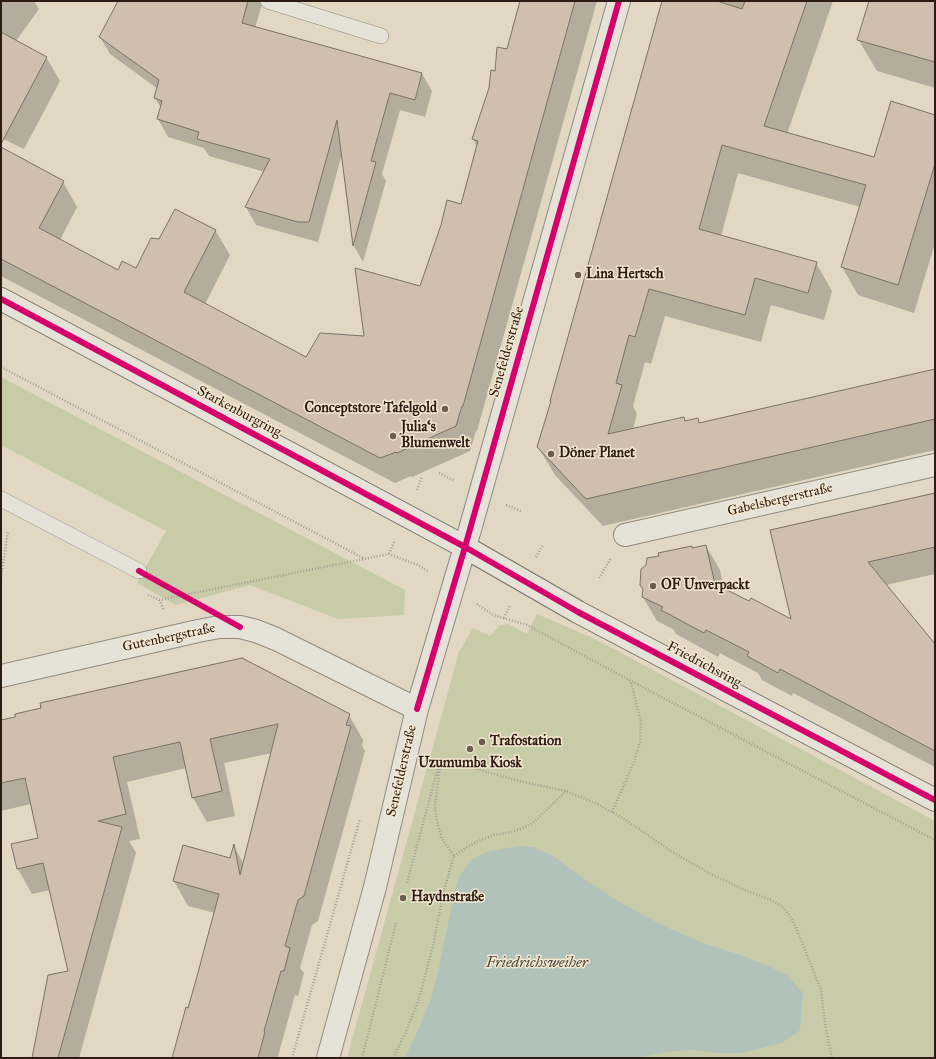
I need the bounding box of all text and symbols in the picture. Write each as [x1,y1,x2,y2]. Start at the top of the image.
place label: Lina Hertsch [586,267,663,283]
marker: Lina Hertsch [573,270,583,280]
street label: Senefelderstraße [486,305,528,399]
street label: Starkenburgring [194,383,284,441]
place label: Conceptstore Tafelgold [305,401,437,417]
marker: Conceptstore Tafelgold [440,404,450,414]
place label: Julia‘s Blumenwelt [401,420,470,452]
marker: Julia‘s Blumenwelt [388,431,398,441]
place label: Döner Planet [559,446,635,462]
marker: Döner Planet [546,449,556,459]
street label: Gabelsbergerstraße [726,480,834,520]
place label: OF Unverpackt [661,578,750,594]
marker: OF Unverpackt [648,581,658,591]
street label: Gutenbergstraße [121,620,217,656]
street label: Friedrichsring [664,638,744,692]
street label: Senefelderstraße [383,723,421,819]
place label: Trafostation [490,734,562,750]
marker: Trafostation [477,737,487,747]
marker: Uzumumba Kiosk [465,744,475,754]
place label: Uzumumba Kiosk [418,756,522,772]
place label: Haydnstraße [411,890,484,906]
marker: Haydnstraße [398,893,408,903]
water label: Friedrichsweiher [486,954,588,972]

